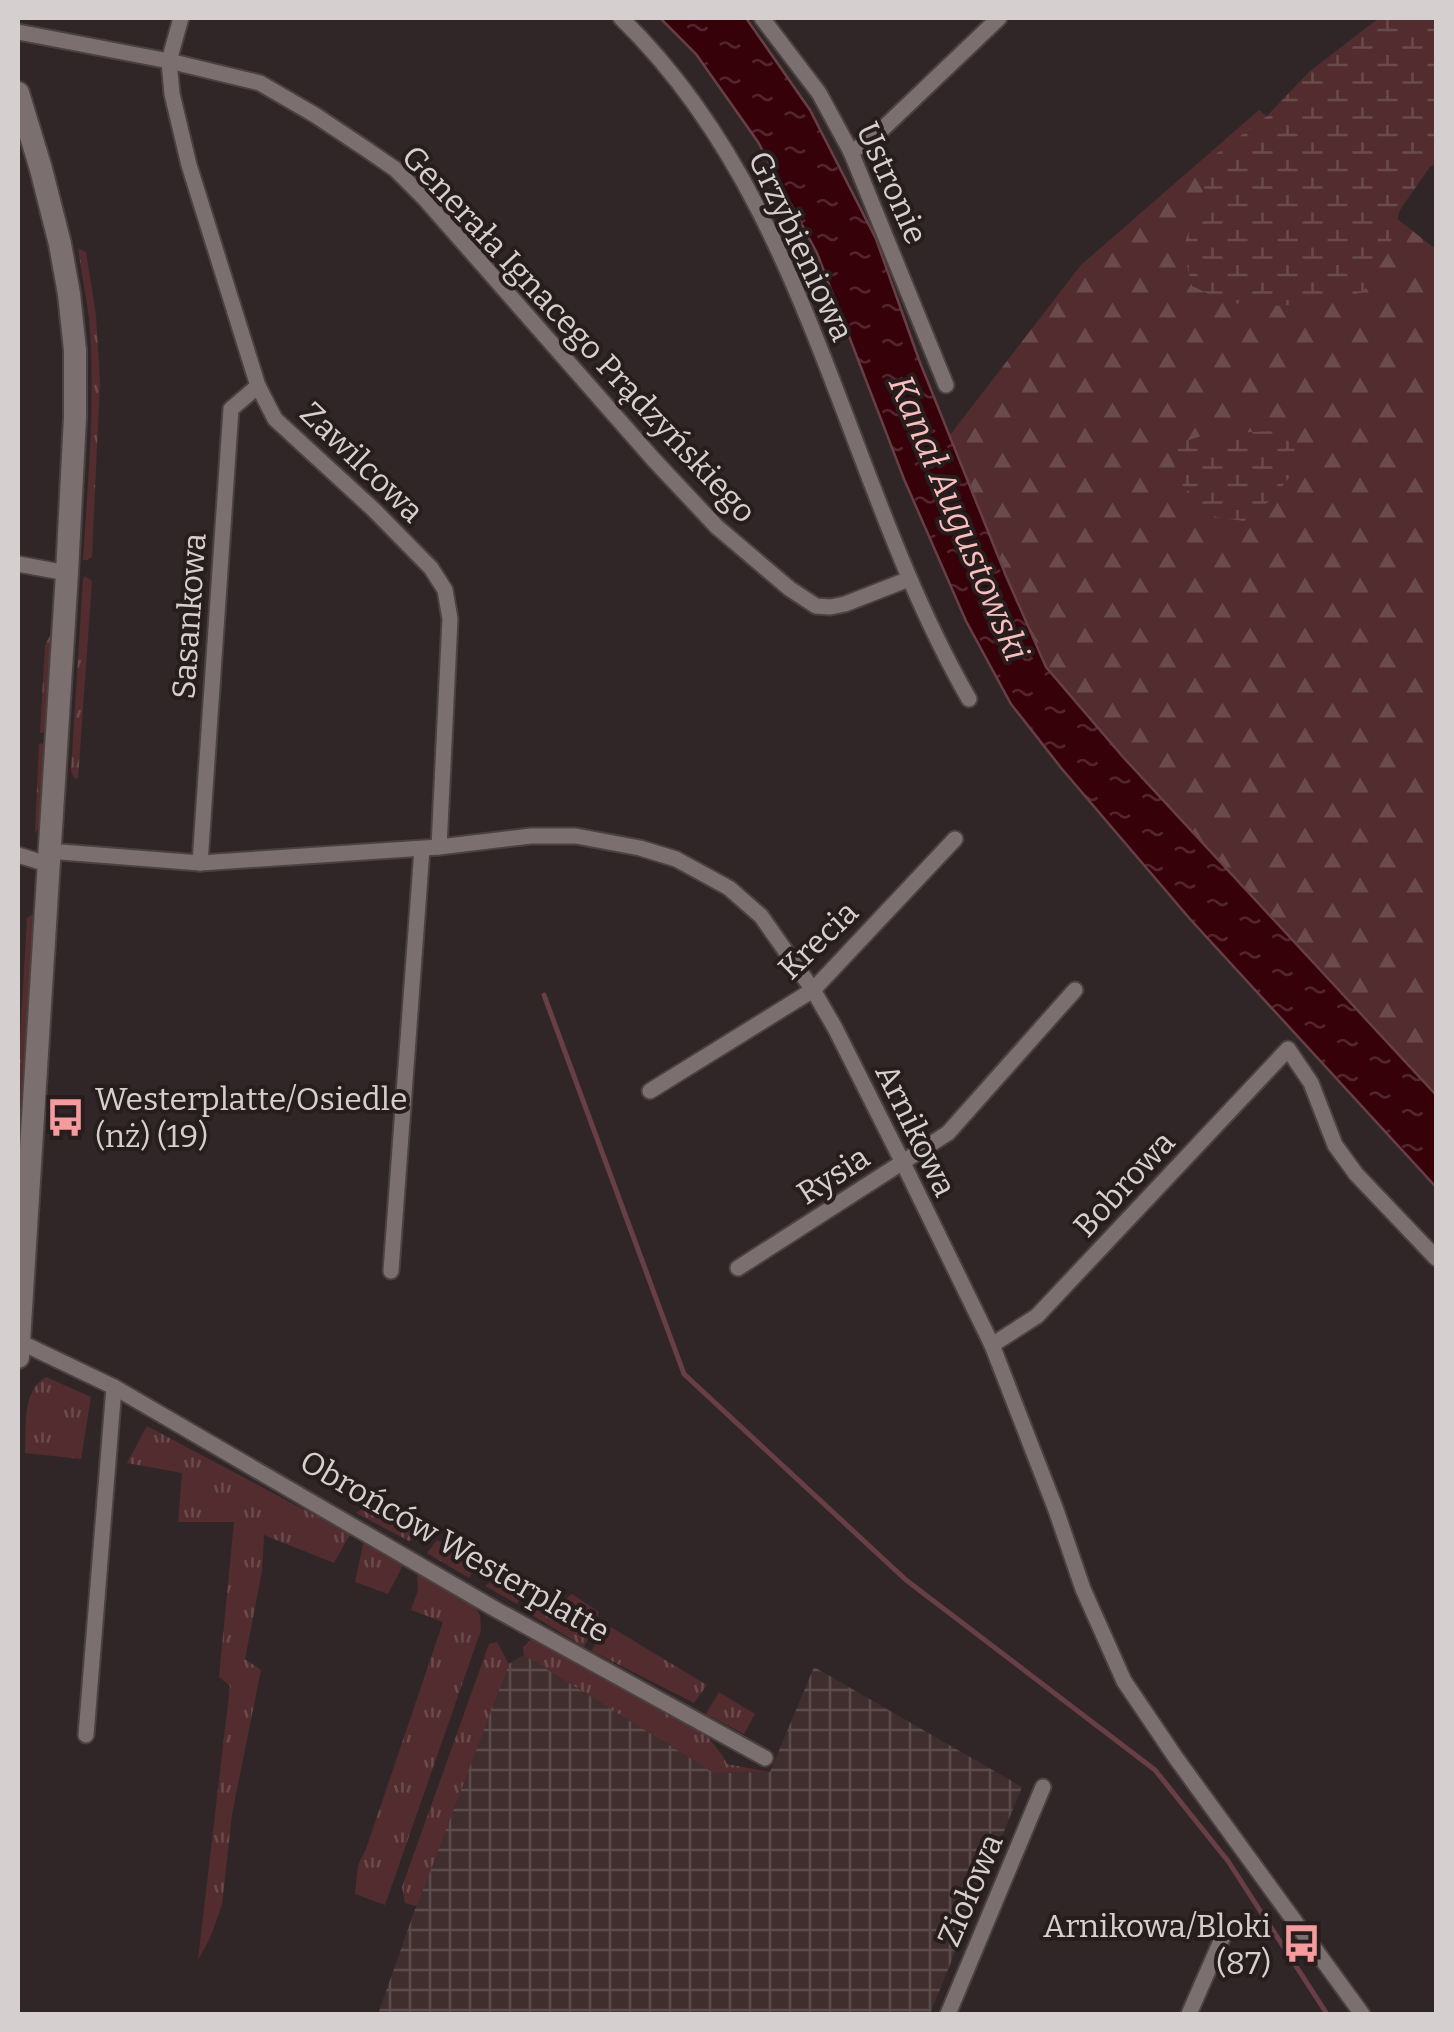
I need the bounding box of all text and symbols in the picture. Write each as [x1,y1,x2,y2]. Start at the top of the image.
street label: Ustronie [848,116,936,250]
street label: Generała Ignacego Prądzyńskiego [394,138,764,530]
street label: Grzybieniowa [740,145,862,347]
water label: Kanał Augustowski [880,369,1038,667]
street label: Zawilcowa [292,394,432,530]
street label: Sasankowa [164,532,214,700]
street label: Krecia [770,893,866,987]
street label: Arnikowa [868,1057,964,1203]
place label: Westerplatte/Osiedle (nż) (19) [95,1080,407,1155]
bus stop icon: Westerplatte/Osiedle (nż) (19) [44,1096,86,1138]
street label: Bobrowa [1065,1123,1183,1245]
street label: Rysia [790,1138,876,1212]
street label: Obrońców Westerplatte [293,1442,617,1650]
street label: Ziołowa [929,1828,1011,1952]
place label: Arnikowa/Bloki (87) [1043,1907,1271,1982]
bus stop icon: Arnikowa/Bloki (87) [1280,1923,1322,1965]

